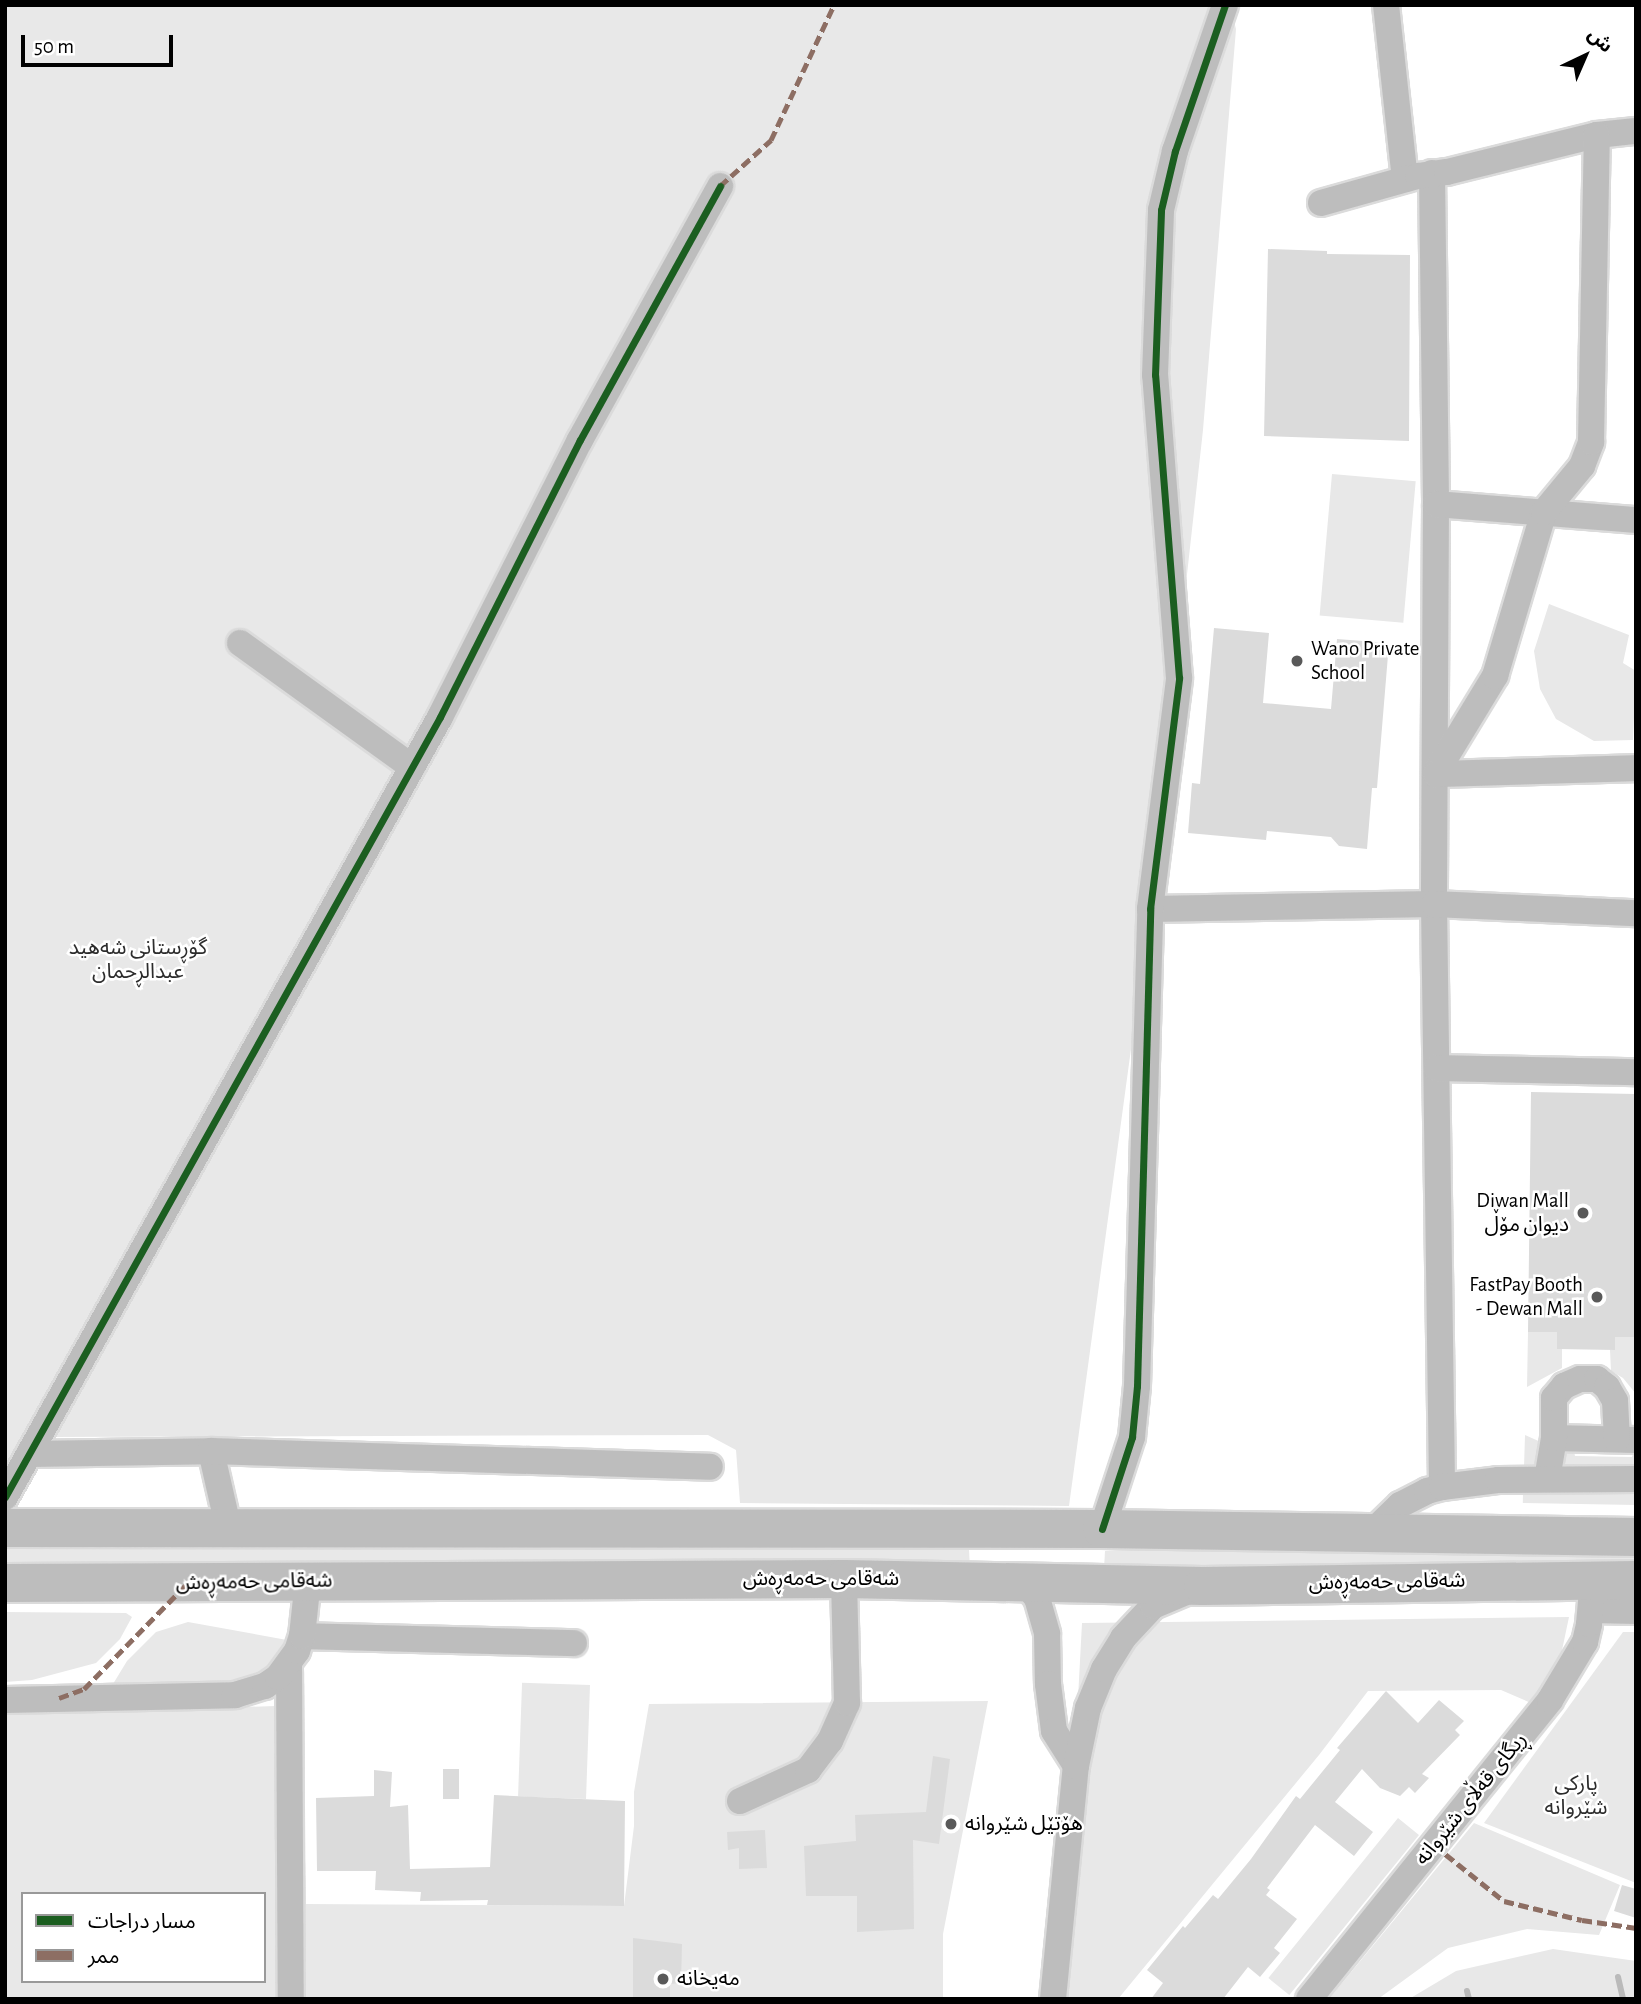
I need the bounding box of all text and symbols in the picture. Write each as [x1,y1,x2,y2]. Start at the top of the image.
scale bar [24,21,177,65]
north arrow [1550,21,1620,91]
text: ش [1584,25,1616,56]
text: 50 m [34,36,74,57]
place label: Wano Private School [1311,636,1420,686]
marker: Wano Private School [1289,653,1305,669]
park label: گۆڕستانی شەهید عبدالڕحمان [69,935,207,985]
place label: Diwan Mall دیوان مۆڵ [1476,1188,1569,1238]
marker: Diwan Mall دیوان مۆڵ [1575,1205,1591,1221]
place label: FastPay Booth - Dewan Mall [1469,1272,1583,1322]
marker: FastPay Booth - Dewan Mall [1589,1289,1605,1305]
street label: شەقامی حەمەڕەش [743,1566,899,1592]
street label: شەقامی حەمەڕەش [175,1568,333,1596]
street label: شەقامی حەمەڕەش [1308,1568,1466,1596]
street label: ڕیگای قەڵای شێروانە [1410,1727,1532,1871]
park label: پارکی شێروانە [1545,1771,1607,1821]
place label: هۆتێل شێروانە [965,1811,1083,1837]
marker: هۆتێل شێروانە [943,1816,959,1832]
legend [21,1892,266,1983]
text: مسار دراجات [88,1911,196,1932]
text: ممر [88,1946,119,1967]
place label: مەیخانە [677,1966,740,1992]
marker: مەیخانە [655,1971,671,1987]

